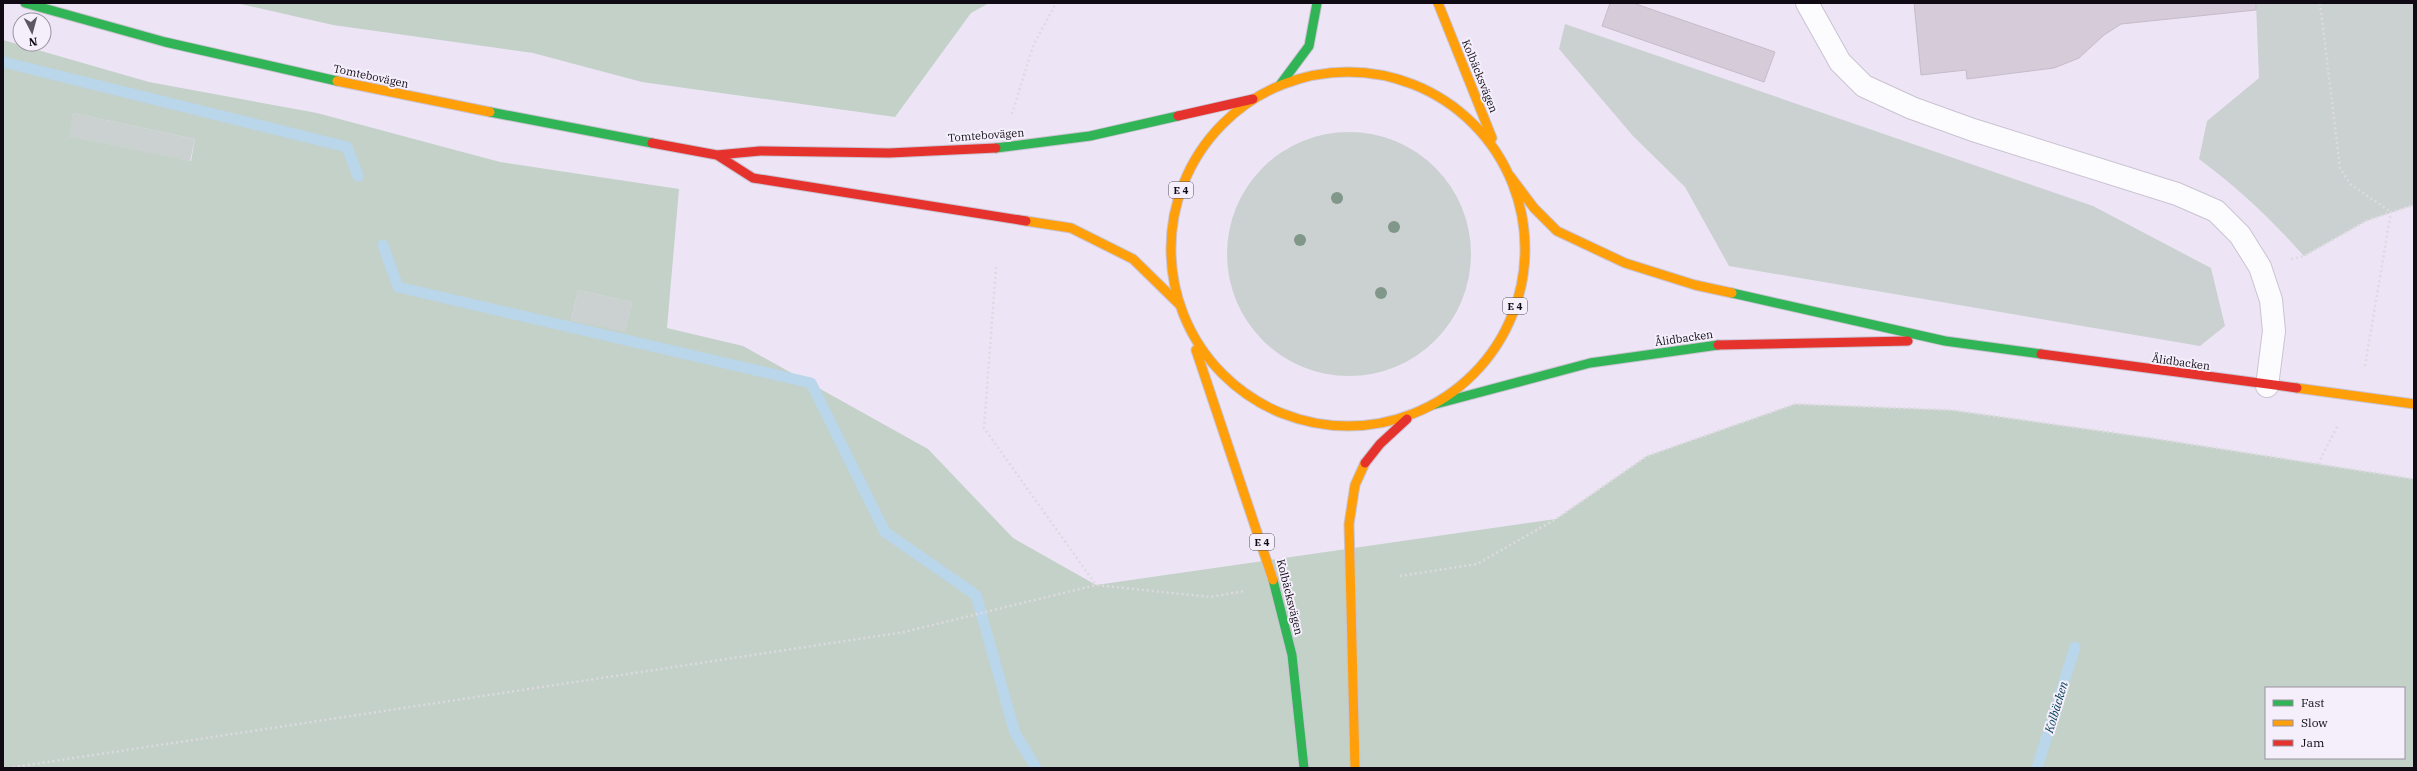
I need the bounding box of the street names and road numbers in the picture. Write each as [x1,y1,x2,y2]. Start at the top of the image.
street label: Kolbäcksvägen [1459,37,1501,115]
street label: Tomtebovägen [332,61,410,91]
street label: Tomtebovägen [947,125,1025,145]
road number: E 4 [1169,182,1193,198]
road number: E 4 [1503,298,1527,314]
street label: Ålidbacken [1654,327,1714,349]
street label: Ålidbacken [2151,351,2211,373]
road number: E 4 [1250,534,1274,550]
street label: Kolbäcksvägen [1274,558,1306,636]

